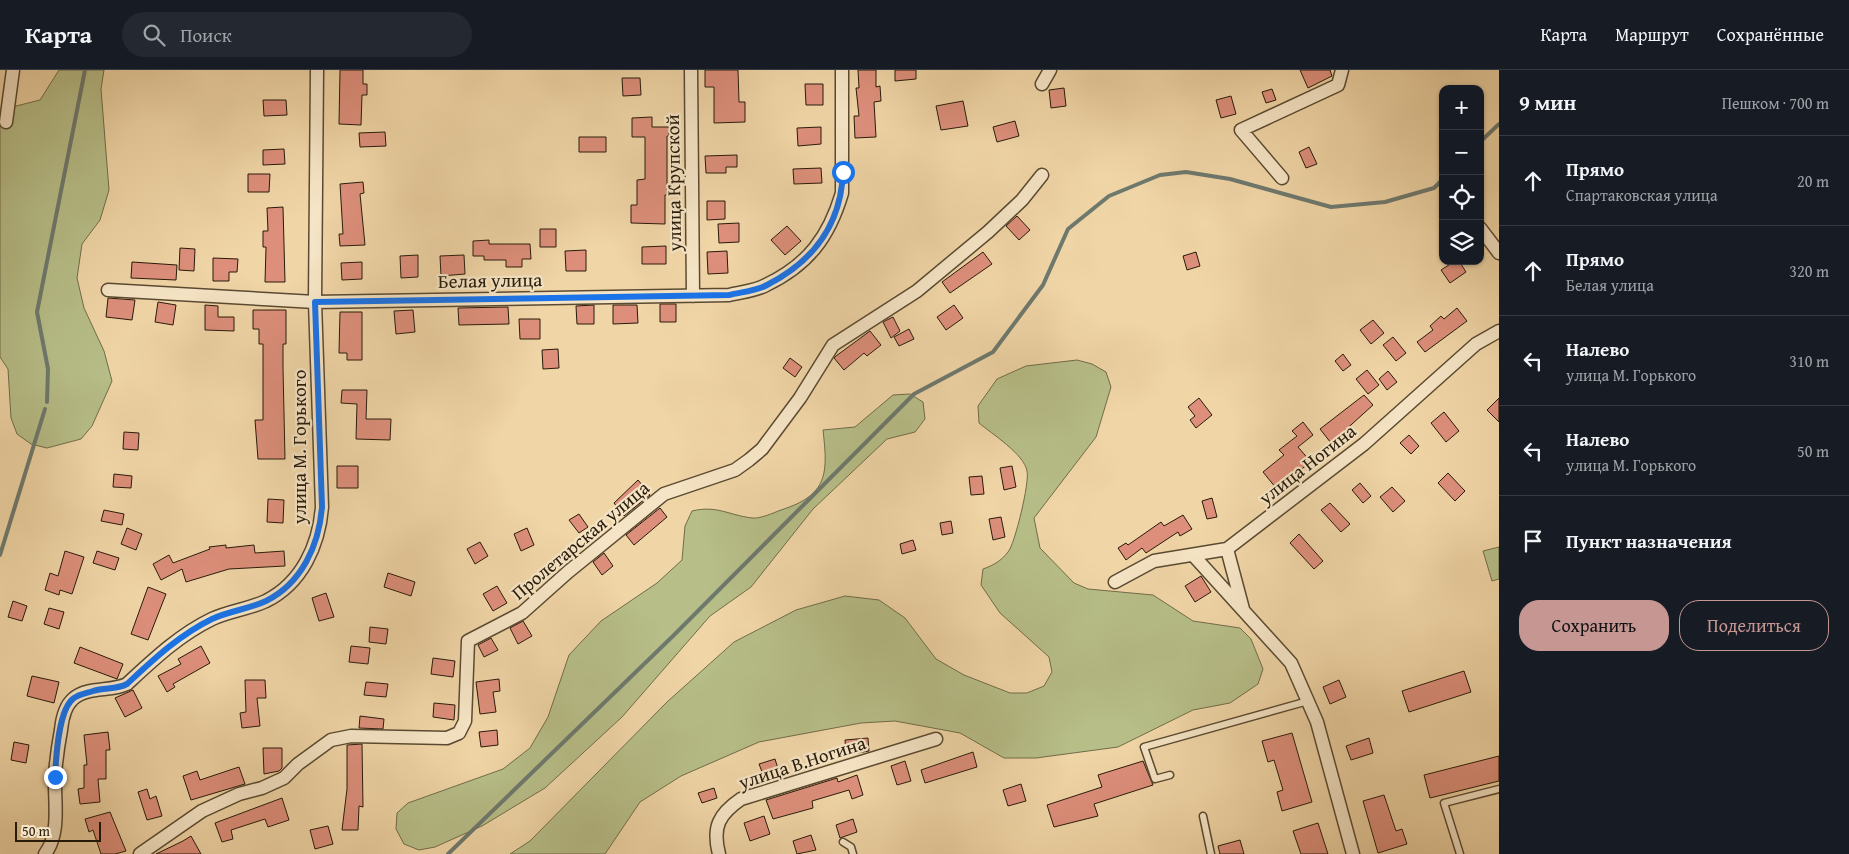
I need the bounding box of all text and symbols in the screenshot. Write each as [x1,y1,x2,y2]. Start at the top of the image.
search box [122,12,472,57]
text: Карта [25,17,92,52]
icon: search [140,21,168,49]
text: Поиск [180,21,232,49]
text: Карта [1541,21,1587,48]
text: Маршрут [1615,21,1689,48]
text: Сохранённые [1717,21,1824,48]
map controls [1439,85,1484,265]
button: + [1439,85,1484,130]
text: 9 мин [1519,87,1576,118]
text: Пешком · 700 m [1722,91,1829,115]
street label: улица Крупской [658,114,688,253]
button: − [1439,130,1484,175]
text: Прямо [1566,155,1624,183]
route start [832,161,855,184]
icon: ahead [1519,167,1547,195]
text: 20 m [1797,169,1829,193]
button: locate [1439,175,1484,220]
text: Спартаковская улица [1566,183,1718,207]
button: layers [1439,220,1484,265]
text: Прямо [1566,245,1624,273]
icon: ahead [1519,257,1547,285]
text: 320 m [1789,259,1829,283]
street label: Белая улица [438,265,542,295]
text: Белая улица [1566,273,1654,297]
text: Налево [1566,335,1629,363]
icon: left [1519,347,1547,375]
text: 310 m [1789,349,1829,373]
text: улица М. Горького [1566,363,1696,387]
street label: улица М. Горького [285,370,313,525]
street label: улица Ногина [1251,417,1362,512]
text: Налево [1566,425,1629,453]
icon: left [1519,437,1547,465]
text: 50 m [1797,439,1829,463]
text: улица М. Горького [1566,453,1696,477]
street label: Пролетарская улица [505,474,655,606]
icon: arrive [1519,527,1547,555]
text: Пункт назначения [1566,527,1732,555]
button: Сохранить [1519,600,1669,651]
button: Поделиться [1679,600,1829,651]
street label: улица В.Ногина [734,728,869,796]
route end [44,766,67,789]
scale bar [15,819,101,842]
text: 50 m [22,821,50,841]

